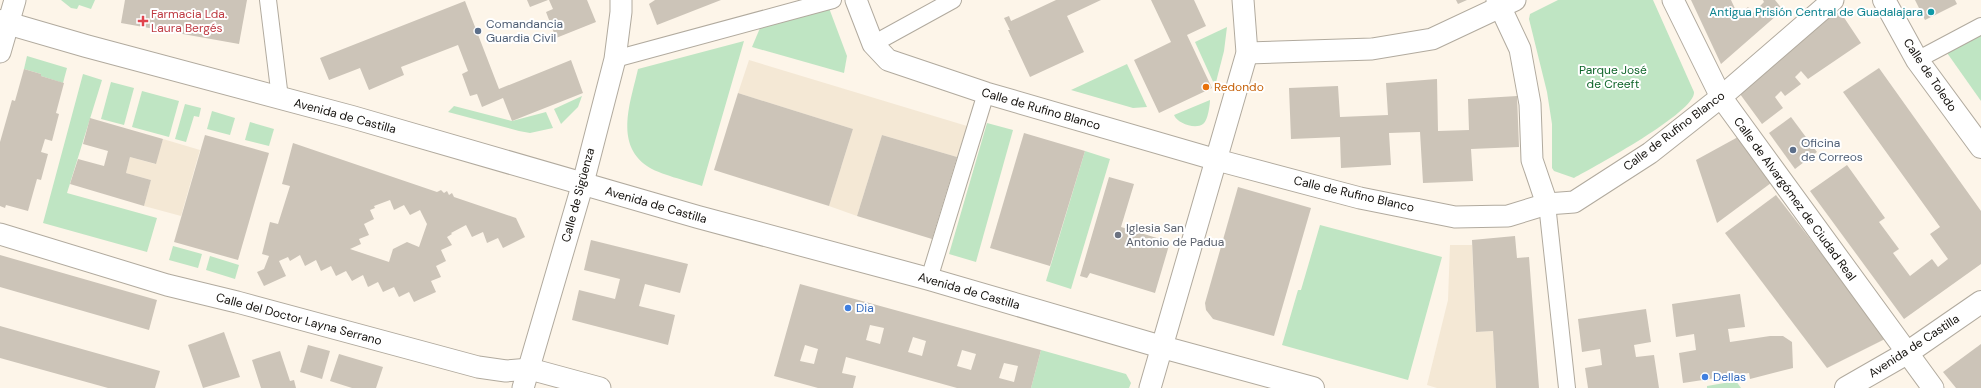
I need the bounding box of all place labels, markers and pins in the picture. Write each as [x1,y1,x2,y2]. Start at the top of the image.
place label: Antigua Prisión Central de Guadalajara [1709,4,1923,20]
place label: Farmacia Lda. Laura Bergés [151,6,227,36]
marker: Antigua Prisión Central de Guadalajara [1926,7,1936,17]
marker: Farmacia Lda. Laura Bergés [138,16,148,26]
place label: Comandancia Guardia Civil [486,16,563,46]
marker: Comandancia Guardia Civil [473,26,483,36]
place label: Redondo [1214,79,1264,95]
marker: Redondo [1201,82,1211,92]
place label: Oficina de Correos [1801,135,1863,165]
marker: Oficina de Correos [1788,145,1798,155]
place label: Iglesia San Antonio de Padua [1126,220,1224,250]
marker: Iglesia San Antonio de Padua [1113,230,1123,240]
place label: Dia [856,300,874,316]
marker: Dia [843,303,853,313]
place label: Dellas [1713,369,1746,385]
marker: Dellas [1700,372,1710,382]

